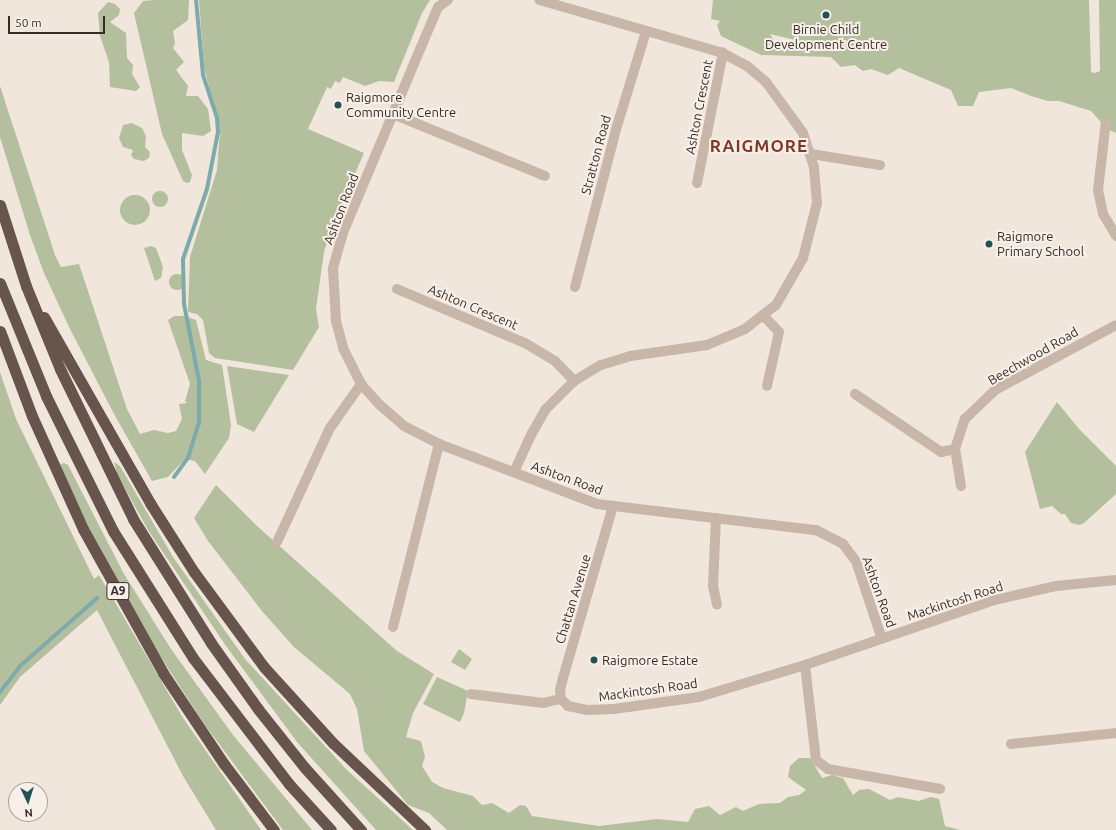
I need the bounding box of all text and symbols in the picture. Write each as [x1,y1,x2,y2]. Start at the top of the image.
scale bar [10,8,107,34]
marker: Birnie Child Development Centre [820,9,832,21]
text: 50 m [15,16,42,29]
place label: Birnie Child Development Centre [765,22,887,53]
street label: Ashton Crescent [682,58,716,156]
place label: Raigmore Community Centre [346,90,456,121]
marker: Raigmore Community Centre [333,100,343,110]
street label: Stratton Road [578,114,614,196]
district label: RAIGMORE [710,136,808,156]
street label: Ashton Road [320,171,362,247]
place label: Raigmore Primary School [997,229,1084,260]
marker: Raigmore Primary School [984,239,994,249]
street label: Ashton Crescent [426,281,520,333]
street label: Beechwood Road [985,324,1081,388]
street label: Ashton Road [529,458,605,498]
street label: Chattan Avenue [552,552,594,646]
street label: Ashton Road [859,554,899,630]
street label: Mackintosh Road [905,578,1005,624]
road number: A9 [106,581,130,601]
place label: Raigmore Estate [602,652,698,668]
marker: Raigmore Estate [589,655,599,665]
street label: Mackintosh Road [597,675,699,705]
north arrow [8,782,48,822]
text: N [24,807,33,819]

